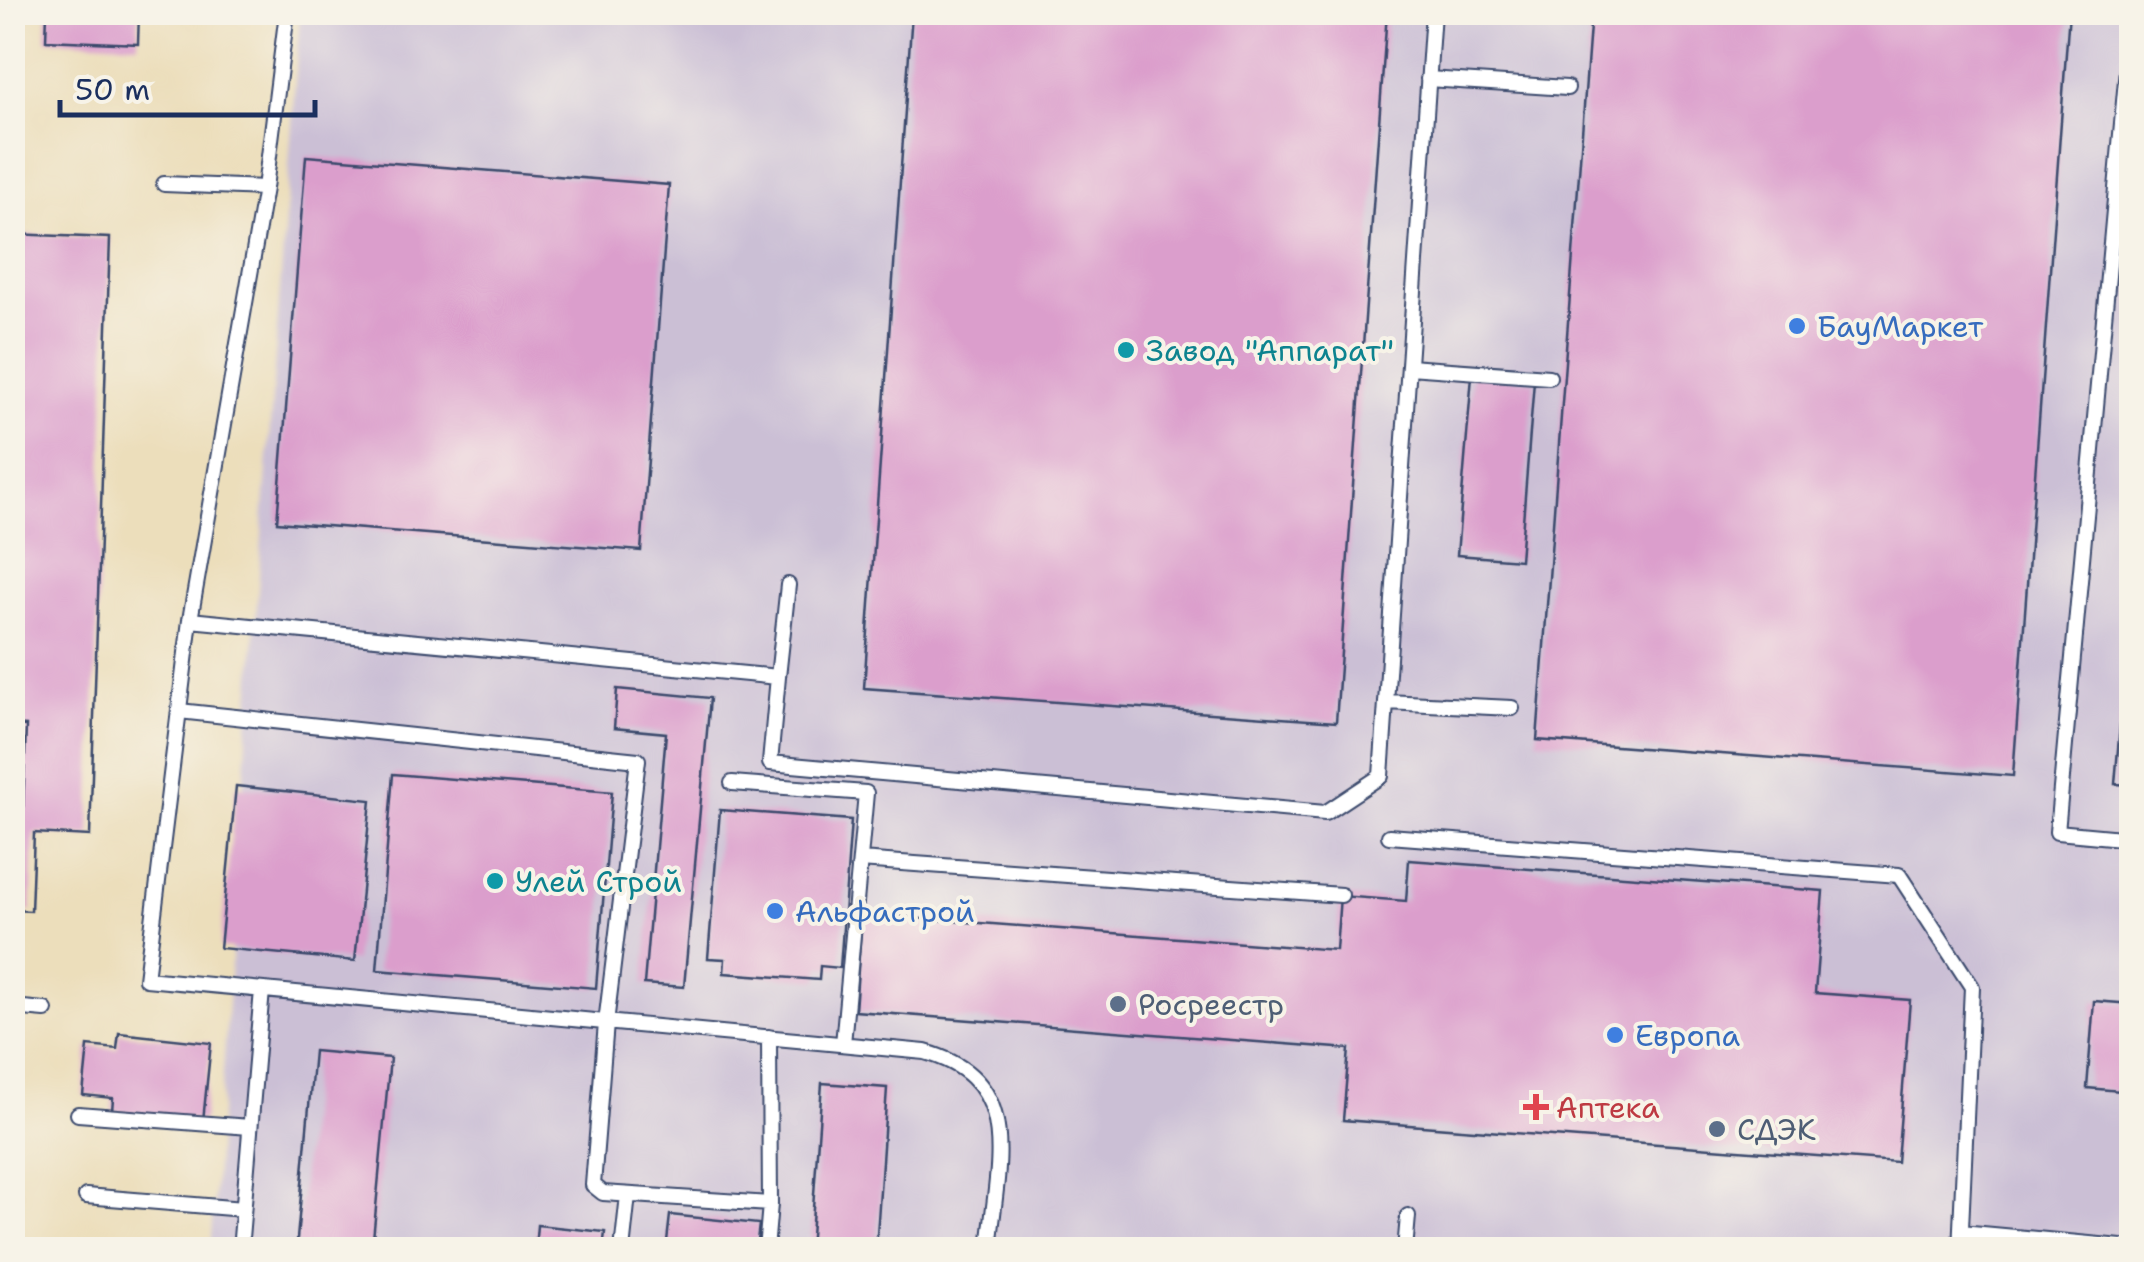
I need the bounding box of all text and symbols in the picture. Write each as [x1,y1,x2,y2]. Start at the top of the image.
scale bar [60,55,315,117]
text: 50 m [75,69,150,110]
place label: БауМаркет [1817,306,1984,347]
marker: БауМаркет [1786,315,1808,337]
place label: Завод "Аппарат" [1146,330,1394,371]
marker: Завод "Аппарат" [1115,339,1137,361]
place label: Улей Строй [515,861,682,902]
marker: Улей Строй [484,870,506,892]
place label: Альфастрой [795,891,975,932]
marker: Альфастрой [764,900,786,922]
place label: Росреестр [1138,984,1284,1025]
marker: Росреестр [1107,993,1129,1015]
place label: Европа [1635,1015,1741,1056]
marker: Европа [1604,1024,1626,1046]
place label: Аптека [1556,1087,1660,1128]
marker: Аптека [1525,1096,1547,1118]
place label: СДЭК [1737,1109,1816,1150]
marker: СДЭК [1706,1118,1728,1140]

